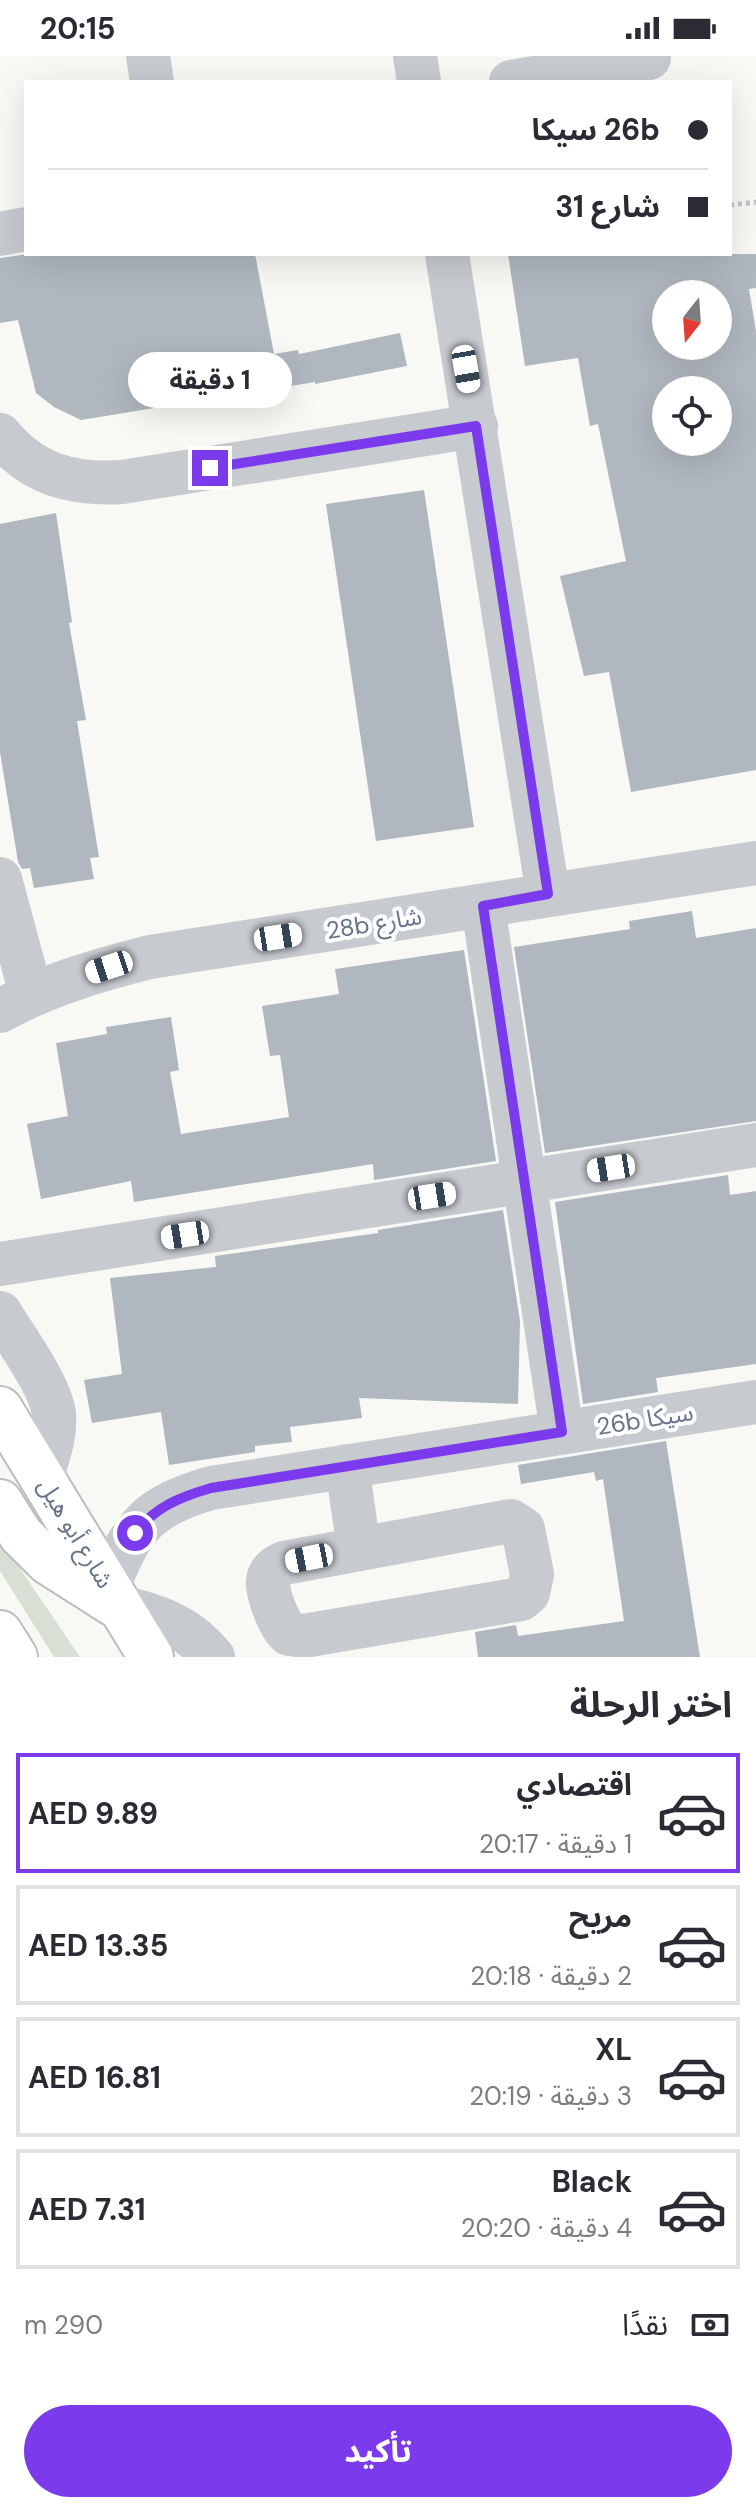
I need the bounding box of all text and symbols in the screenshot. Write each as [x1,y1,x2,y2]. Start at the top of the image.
text: 20:15 [40,9,116,48]
text: 26b سيكا [531,110,660,149]
text: شارع 31 [555,187,660,226]
north arrow [652,280,732,360]
map controls [652,280,732,456]
car [450,343,482,395]
callout: 1 دقيقة [128,352,292,408]
text: 1 دقيقة [170,363,251,397]
button: locate [652,376,732,456]
route end [192,450,228,486]
street label: 28b شارع [324,900,424,948]
car [252,921,304,953]
car [82,948,136,986]
car [585,1152,637,1184]
car [406,1180,458,1212]
car [159,1219,211,1251]
street label: 26b سيكا [595,1396,695,1442]
street label: شارع أبو هيل [29,1472,121,1595]
route start [117,1515,153,1551]
car [283,1542,335,1574]
text: اختر الرحلة [570,1681,732,1728]
text: اقتصادي [517,1765,632,1804]
icon: car [656,1777,728,1849]
text: AED 9.89 [28,1794,158,1833]
text: 1 دقيقة · 20:17 [479,1827,632,1861]
text: مريح [569,1897,632,1936]
icon: car [656,1909,728,1981]
text: AED 13.35 [28,1926,168,1965]
text: 2 دقيقة · 20:18 [470,1959,632,1993]
text: XL [595,2030,632,2069]
icon: car [656,2041,728,2113]
text: AED 16.81 [28,2058,161,2097]
text: 3 دقيقة · 20:19 [469,2079,632,2113]
text: Black [552,2162,632,2201]
icon: car [656,2173,728,2245]
text: AED 7.31 [28,2190,146,2229]
text: 4 دقيقة · 20:20 [461,2211,632,2245]
icon: cash [688,2303,732,2347]
text: نقدًا [622,2305,668,2344]
text: 290 m [24,2308,103,2342]
button: تأكيد [24,2405,732,2497]

